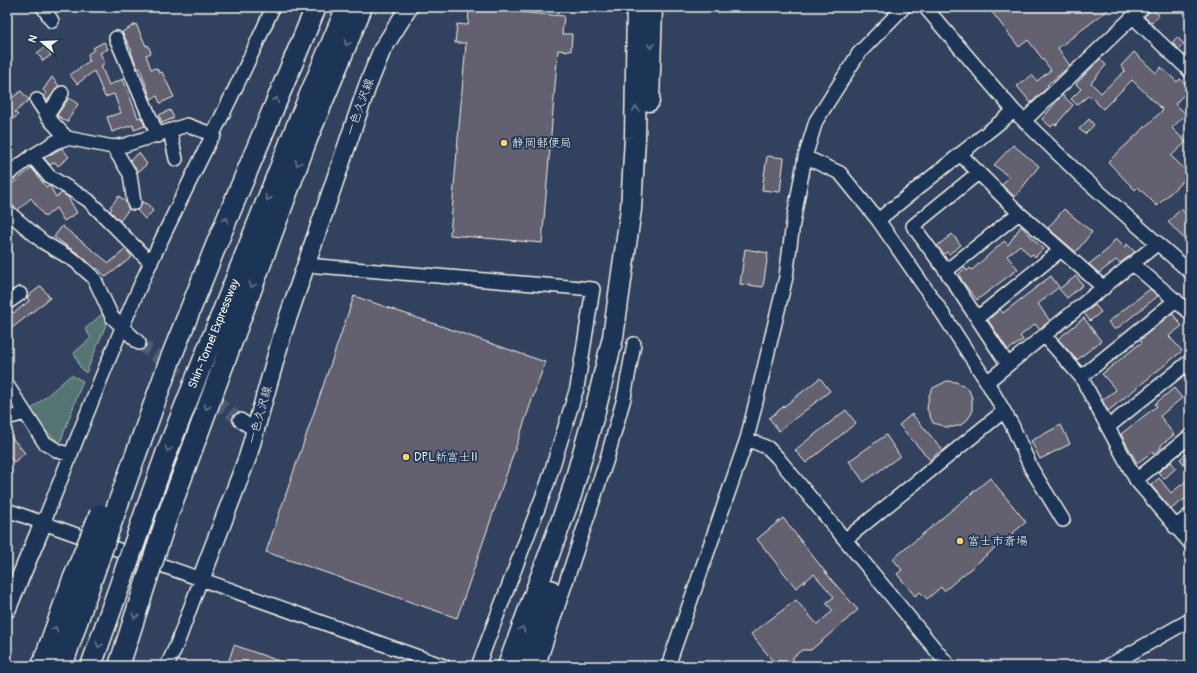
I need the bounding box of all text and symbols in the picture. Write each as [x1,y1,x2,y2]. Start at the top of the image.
north arrow [22,22,62,62]
text: N [26,33,41,45]
one-way arrow [344,38,352,46]
one-way arrow [647,43,655,49]
street label: 一色久沢線 [343,76,377,138]
one-way arrow [271,97,279,105]
one-way arrow [631,106,640,112]
place label: 静岡郵便局 [512,136,572,151]
marker: 静岡郵便局 [499,138,509,148]
one-way arrow [294,159,302,166]
one-way arrow [264,195,272,202]
one-way arrow [222,217,230,224]
street label: Shin-Tomei Expressway [185,277,243,391]
one-way arrow [249,281,257,288]
street label: 一色久沢線 [245,384,275,446]
one-way arrow [204,403,212,410]
one-way arrow [165,445,173,452]
place label: DPL新富士II [414,450,478,465]
marker: DPL新富士II [401,452,411,462]
place label: 富士市斎場 [968,534,1028,549]
marker: 富士市斎場 [955,536,965,546]
one-way arrow [131,612,140,619]
one-way arrow [51,626,59,633]
one-way arrow [517,626,525,633]
one-way arrow [95,641,104,648]

